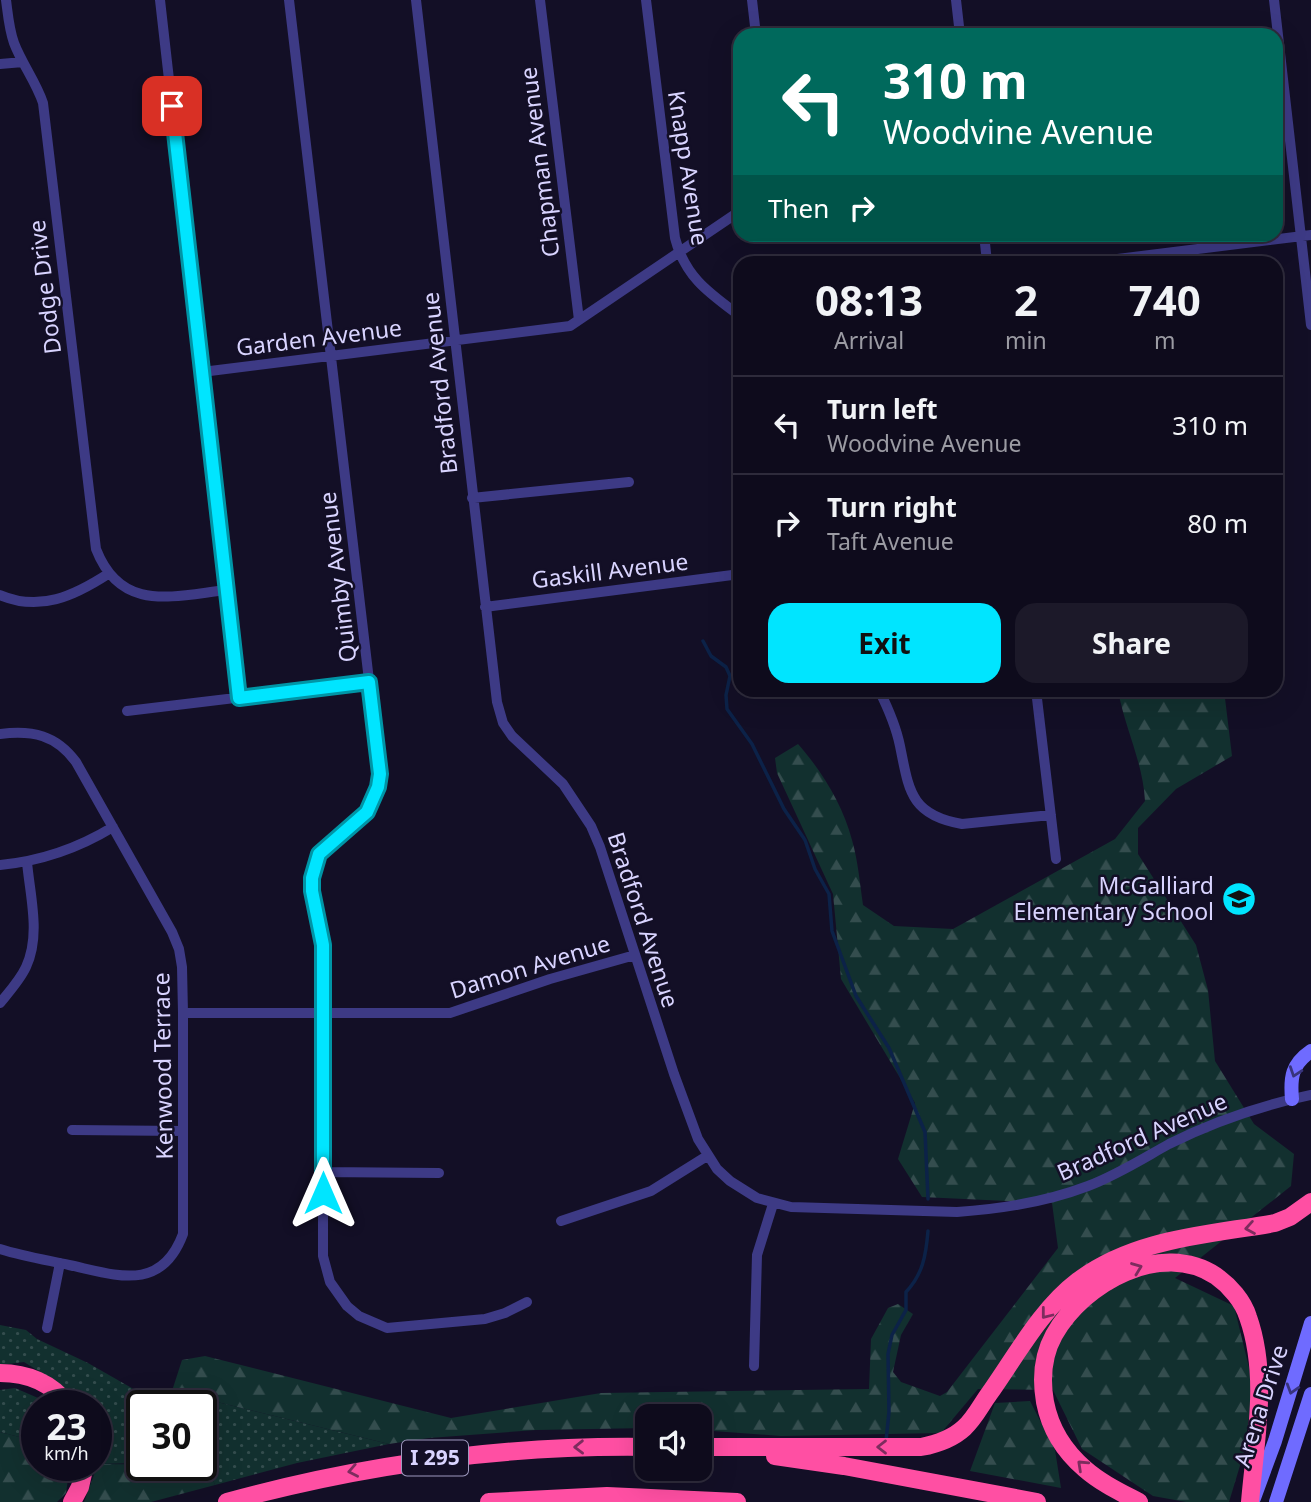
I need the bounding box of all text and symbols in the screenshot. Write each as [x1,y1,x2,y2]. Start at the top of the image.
text: 310 m [883,47,1028,113]
icon: left [768,56,859,147]
street label: Chapman Avenue [511,65,567,259]
pin [142,76,202,136]
icon: arrive [153,87,191,125]
street label: Knapp Avenue [661,88,717,248]
text: Woodvine Avenue [883,110,1154,153]
icon: right [843,189,881,227]
text: Then [768,190,829,226]
street label: Dodge Drive [20,218,68,356]
text: 08:13 [815,271,923,328]
text: 2 [1014,271,1038,328]
text: 740 [1129,271,1201,328]
street label: Bradford Avenue [414,291,464,476]
street label: Garden Avenue [234,311,404,363]
text: Arrival [834,324,904,356]
text: min [1005,324,1047,356]
text: m [1154,324,1176,356]
text: Turn left [827,391,938,427]
icon: left [768,406,806,444]
text: 310 m [1172,407,1248,443]
text: Woodvine Avenue [827,427,1021,459]
text: Turn right [827,489,957,525]
street label: Quimby Avenue [311,490,363,664]
icon: right [768,504,806,542]
text: 80 m [1187,505,1248,541]
text: Taft Avenue [827,525,954,557]
street label: Gaskill Avenue [530,545,690,595]
button: Exit [768,603,1001,683]
button: Share [1015,603,1248,683]
street label: Bradford Avenue [600,828,687,1012]
place label: McGalliard Elementary School [1014,869,1214,927]
school or university icon: McGalliard Elementary School [1220,880,1258,918]
street label: Damon Avenue [446,926,614,1006]
street label: Kenwood Terrace [144,972,180,1160]
one-way arrow [1289,1065,1303,1078]
street label: Bradford Avenue [1052,1084,1232,1188]
position arrow [286,1156,360,1230]
one-way arrow [1244,1220,1255,1235]
one-way arrow [1130,1263,1142,1277]
one-way arrow [1042,1306,1055,1318]
street label: Arena Drive [1225,1341,1295,1471]
one-way arrow [1285,1382,1300,1394]
speed limit sign: 30 [126,1390,217,1481]
text: 23 [46,1403,87,1450]
map controls [635,1404,712,1481]
button: sound [635,1404,712,1481]
one-way arrow [574,1439,584,1455]
one-way arrow [877,1439,887,1455]
road number: I 295 [402,1440,468,1476]
text: km/h [44,1441,89,1465]
one-way arrow [1077,1461,1090,1474]
one-way arrow [347,1463,359,1478]

